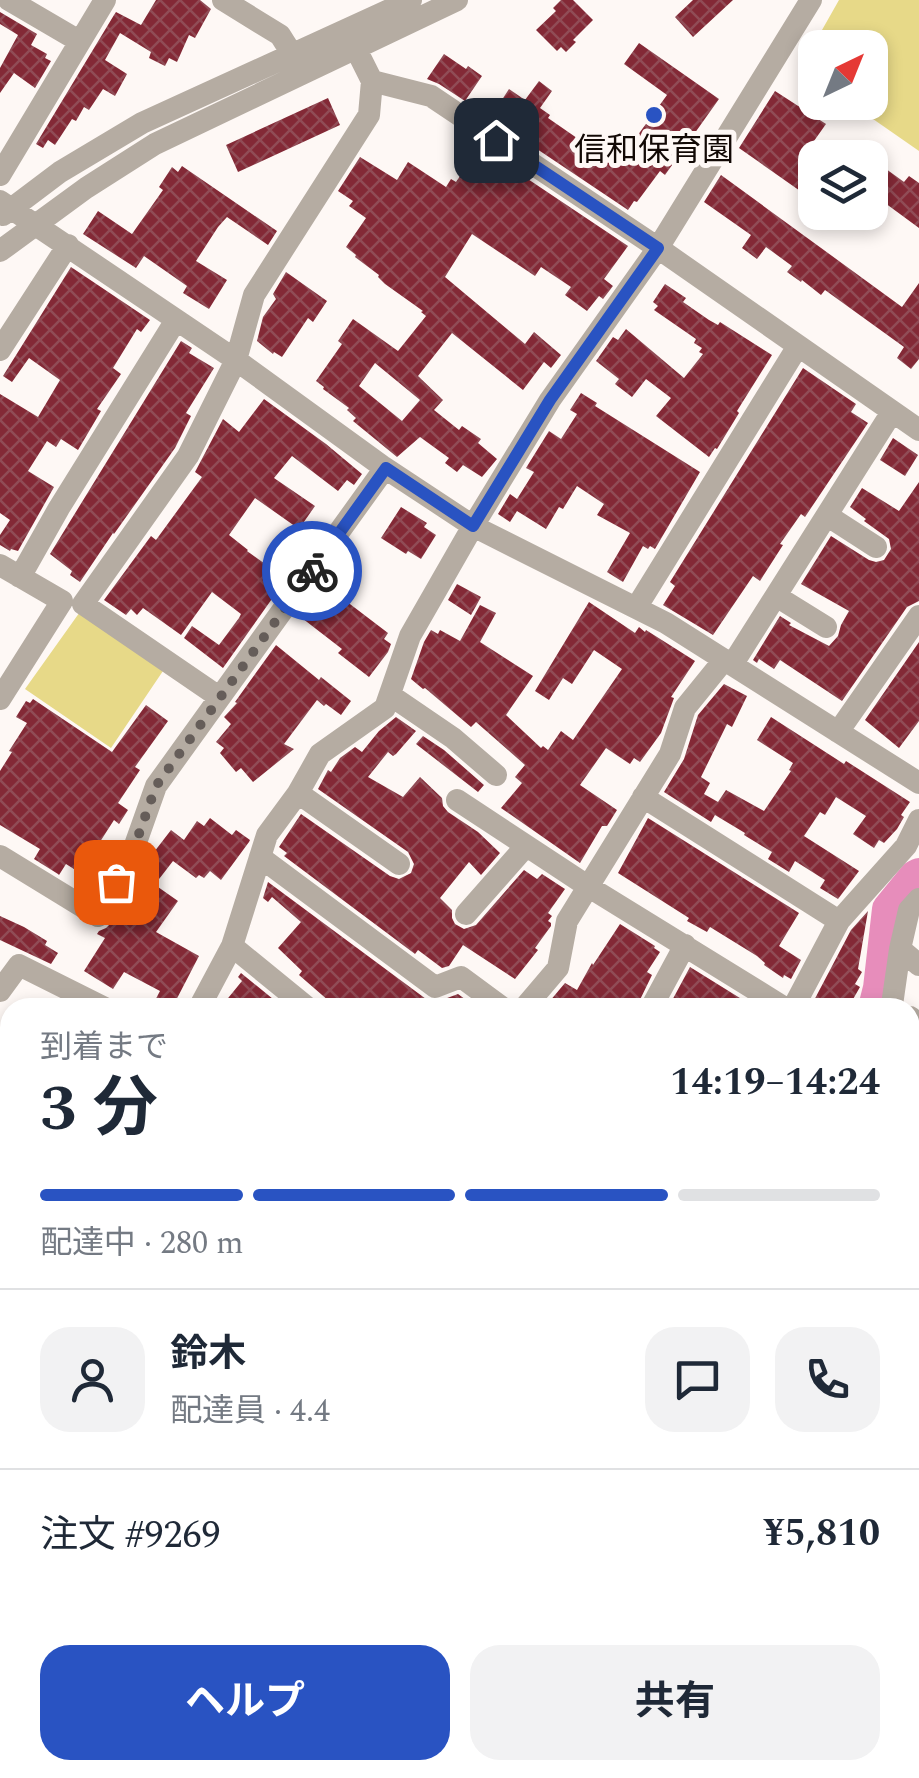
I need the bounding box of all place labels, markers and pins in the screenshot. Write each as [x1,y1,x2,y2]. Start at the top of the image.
pin [454,98,539,183]
marker: 信和保育園 [643,104,665,126]
place label: 信和保育園 [574,126,734,175]
pin [74,840,159,925]

